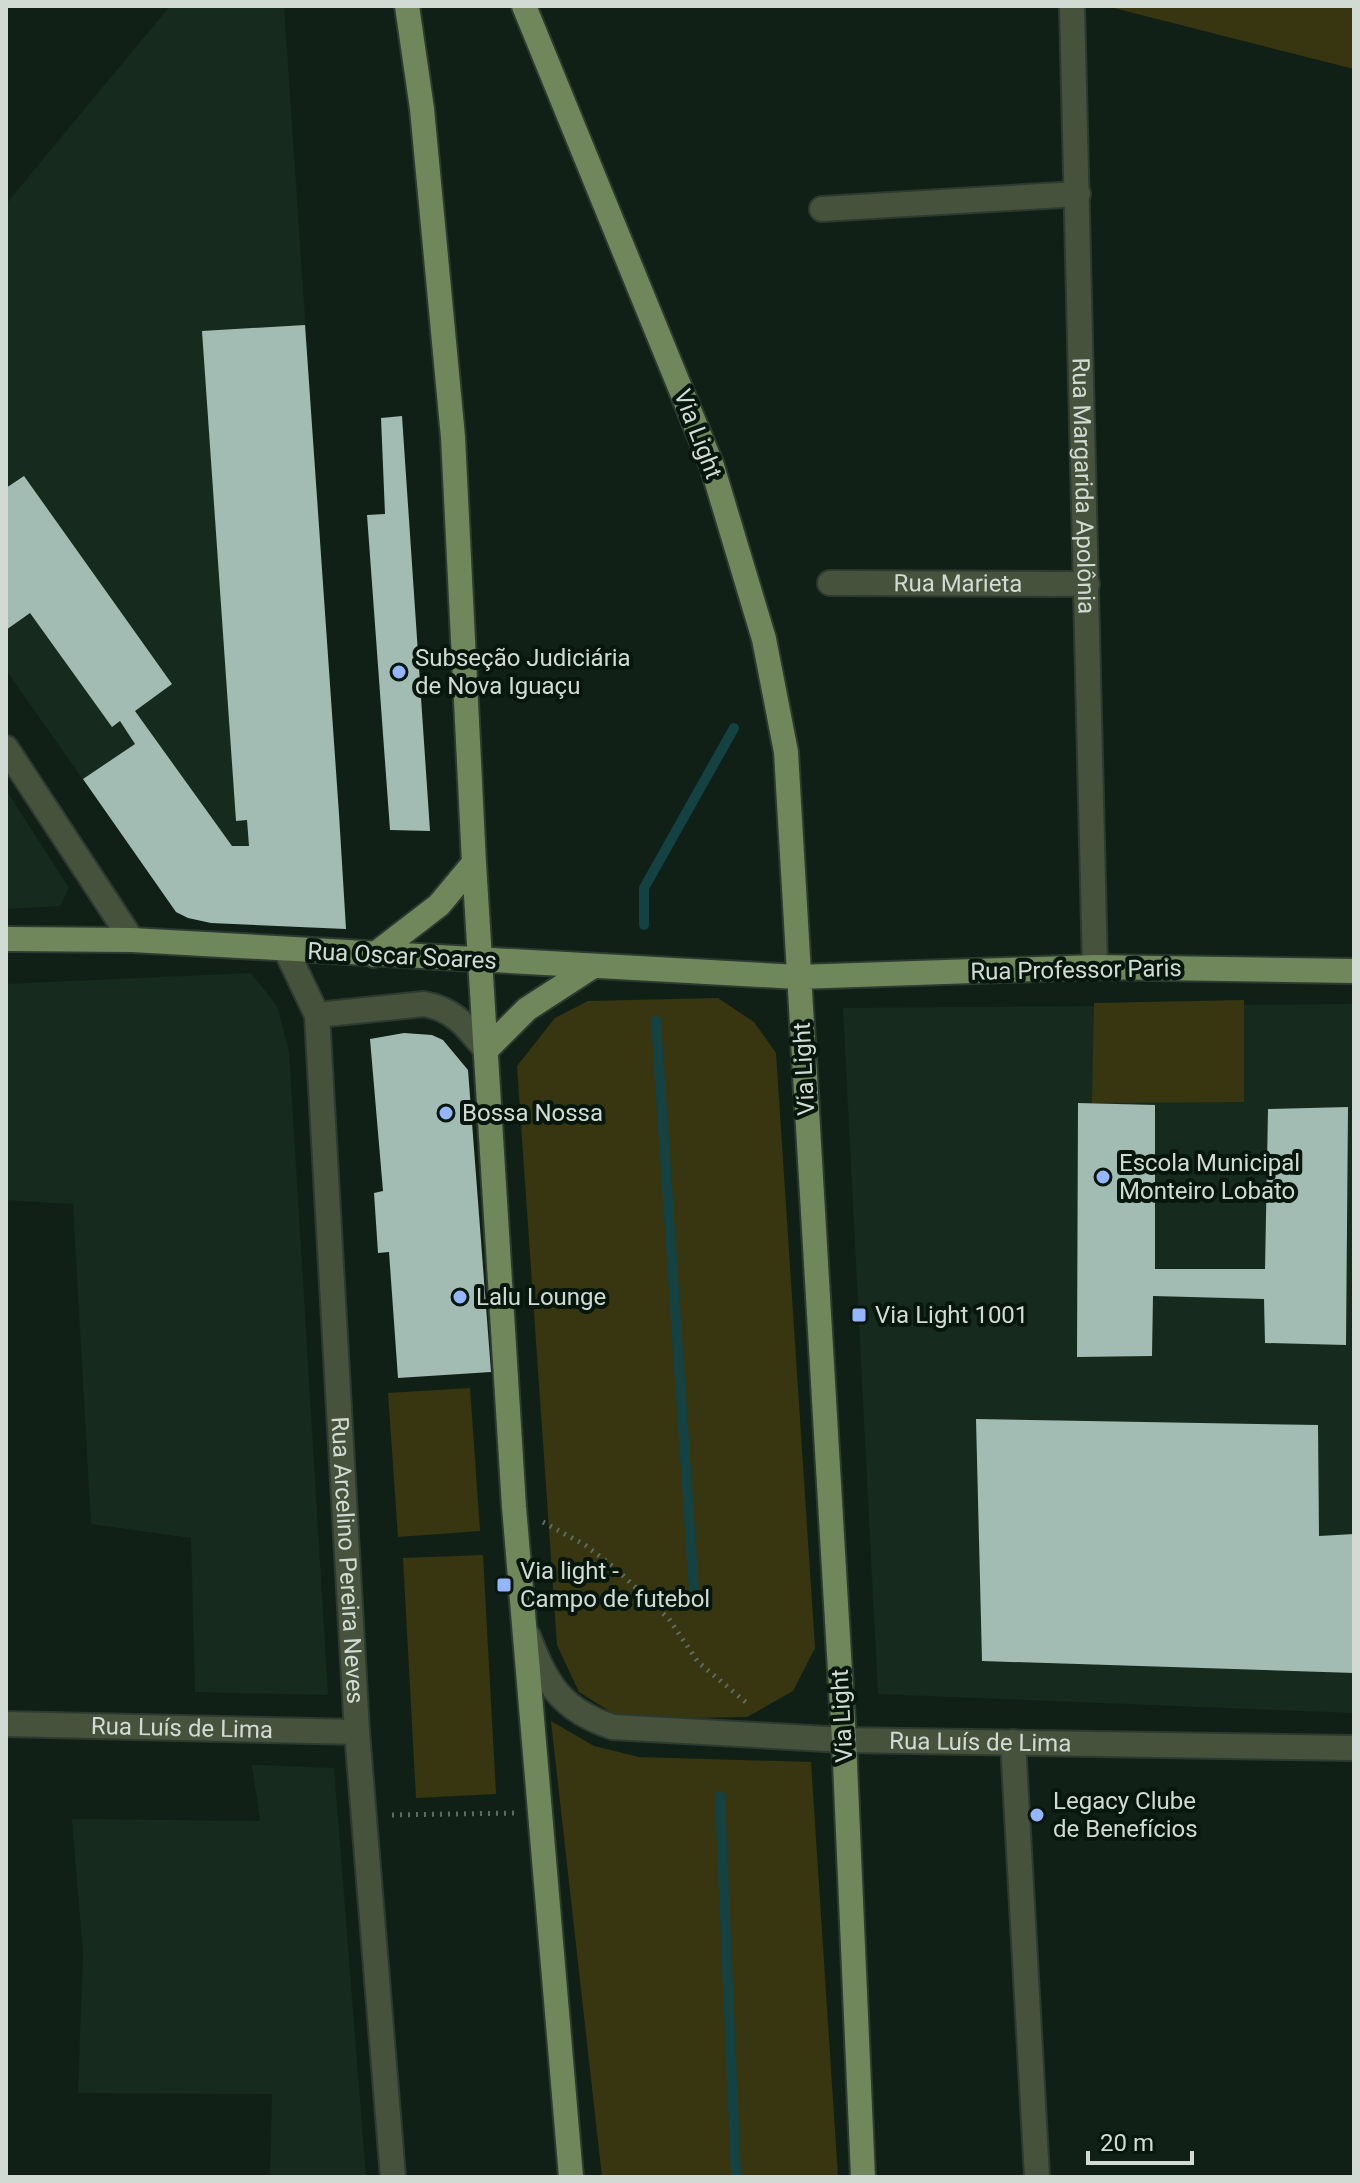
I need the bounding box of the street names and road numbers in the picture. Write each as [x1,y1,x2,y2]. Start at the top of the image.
street label: Rua Margarida Apolônia [1066,357,1101,614]
street label: Via Light [668,385,728,483]
street label: Rua Marieta [894,569,1022,598]
street label: Rua Oscar Soares [307,937,497,975]
street label: Rua Professor Paris [970,954,1182,986]
street label: Via Light [788,1021,820,1116]
street label: Rua Arcelino Pereira Neves [325,1416,369,1705]
street label: Via Light [826,1668,858,1763]
street label: Rua Luís de Lima [91,1712,273,1744]
street label: Rua Luís de Lima [889,1727,1072,1758]

